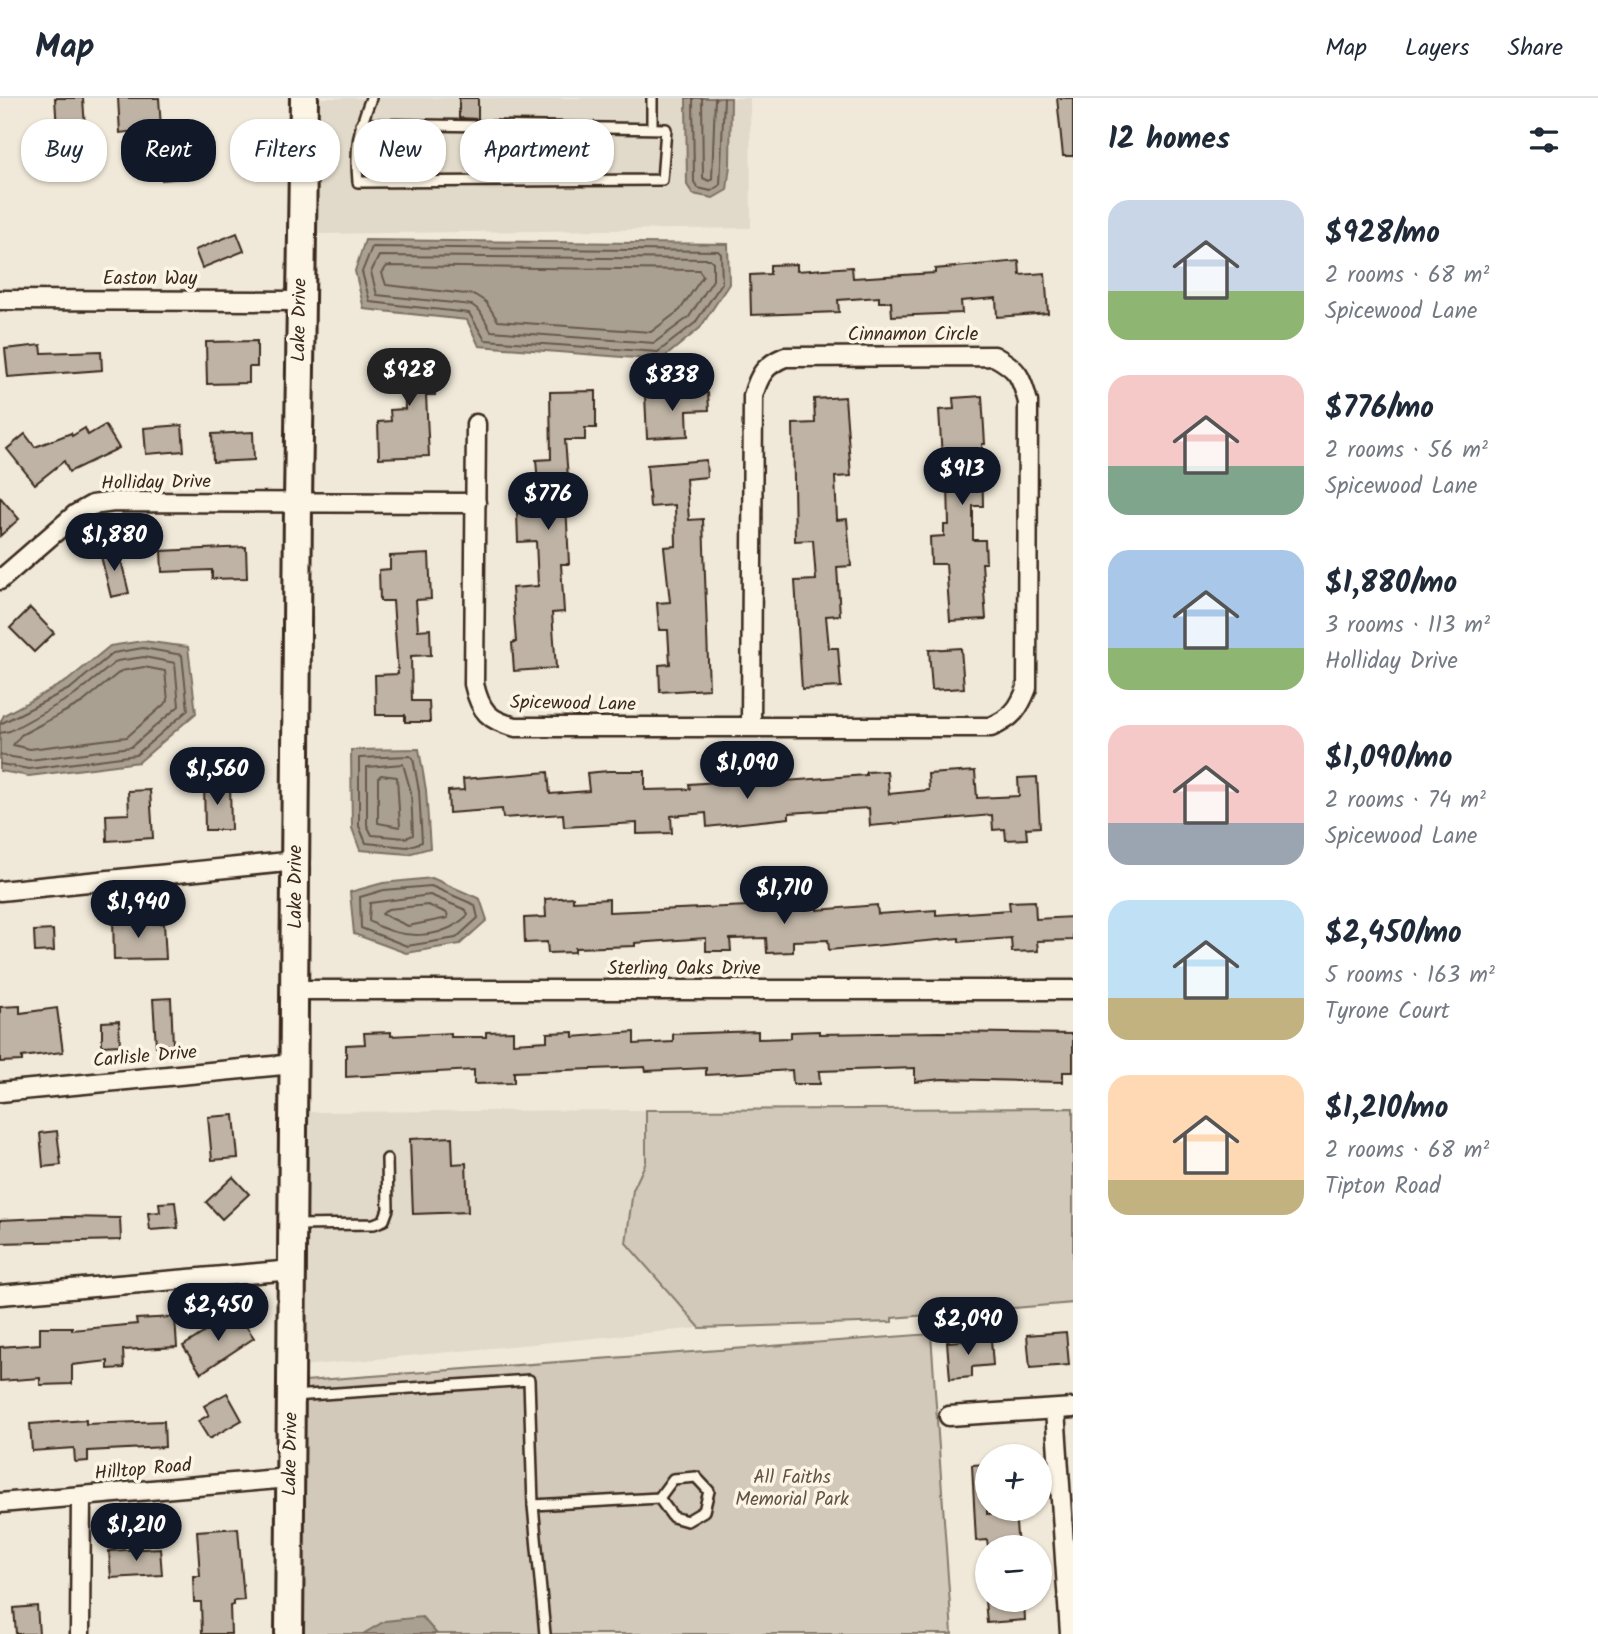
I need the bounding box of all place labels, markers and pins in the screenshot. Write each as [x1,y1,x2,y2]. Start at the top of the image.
pin: $928 [368,348,450,408]
pin: $838 [631,354,713,413]
pin: $913 [921,448,1003,507]
pin: $776 [507,472,589,532]
pin: $1,880 [57,514,171,573]
pin: $1,090 [690,742,804,801]
pin: $1,560 [160,748,274,807]
pin: $1,710 [727,866,841,926]
pin: $1,940 [81,880,195,940]
pin: $2,450 [161,1284,275,1343]
pin: $2,090 [911,1298,1025,1357]
pin: $1,210 [79,1504,193,1563]

